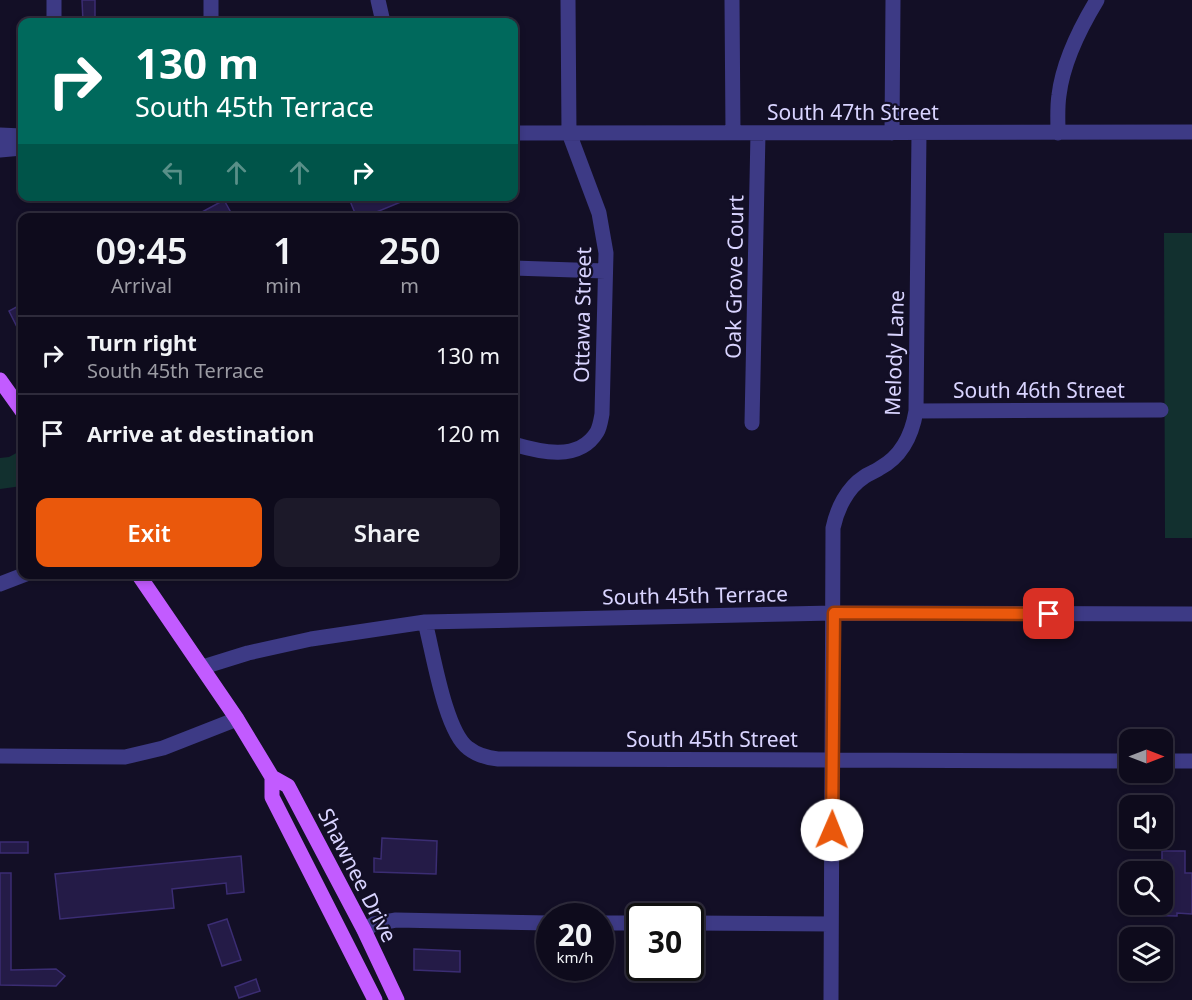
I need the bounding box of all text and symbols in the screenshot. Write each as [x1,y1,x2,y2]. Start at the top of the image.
text: 130 m [135,34,259,91]
icon: right [36,42,114,120]
text: South 45th Terrace [135,88,374,125]
street label: South 47th Street [767,98,939,126]
icon: left [157,156,190,189]
icon: ahead [220,156,253,189]
icon: ahead [283,156,316,189]
icon: right [346,156,379,189]
street label: Oak Grove Court [719,194,749,359]
text: 09:45 [95,226,188,275]
text: 1 [273,226,294,275]
text: 250 [379,226,441,275]
street label: Ottawa Street [567,246,597,383]
text: Arrival [111,272,172,299]
text: min [265,272,301,299]
text: m [400,272,419,299]
street label: Melody Lane [878,290,910,416]
text: Turn right [87,327,197,357]
icon: right [36,339,69,372]
text: 130 m [436,340,500,370]
text: South 45th Terrace [87,357,264,384]
street label: South 46th Street [953,376,1125,404]
icon: arrive [36,417,69,450]
text: Arrive at destination [87,418,314,448]
text: 120 m [436,418,500,448]
button: Exit [36,498,262,567]
button: Share [274,498,500,567]
street label: South 45th Terrace [602,579,788,611]
pin [1023,588,1074,639]
icon: arrive [1032,597,1065,630]
street label: South 45th Street [626,725,798,753]
north arrow [1119,729,1173,783]
map controls [1119,729,1173,981]
button: sound [1119,795,1173,849]
position arrow [800,798,864,862]
street label: Shawnee Drive [312,803,404,947]
button: search [1119,861,1173,915]
speed limit sign: 30 [626,903,704,981]
text: 20 [558,914,592,955]
button: layers [1119,927,1173,981]
text: km/h [557,947,593,967]

